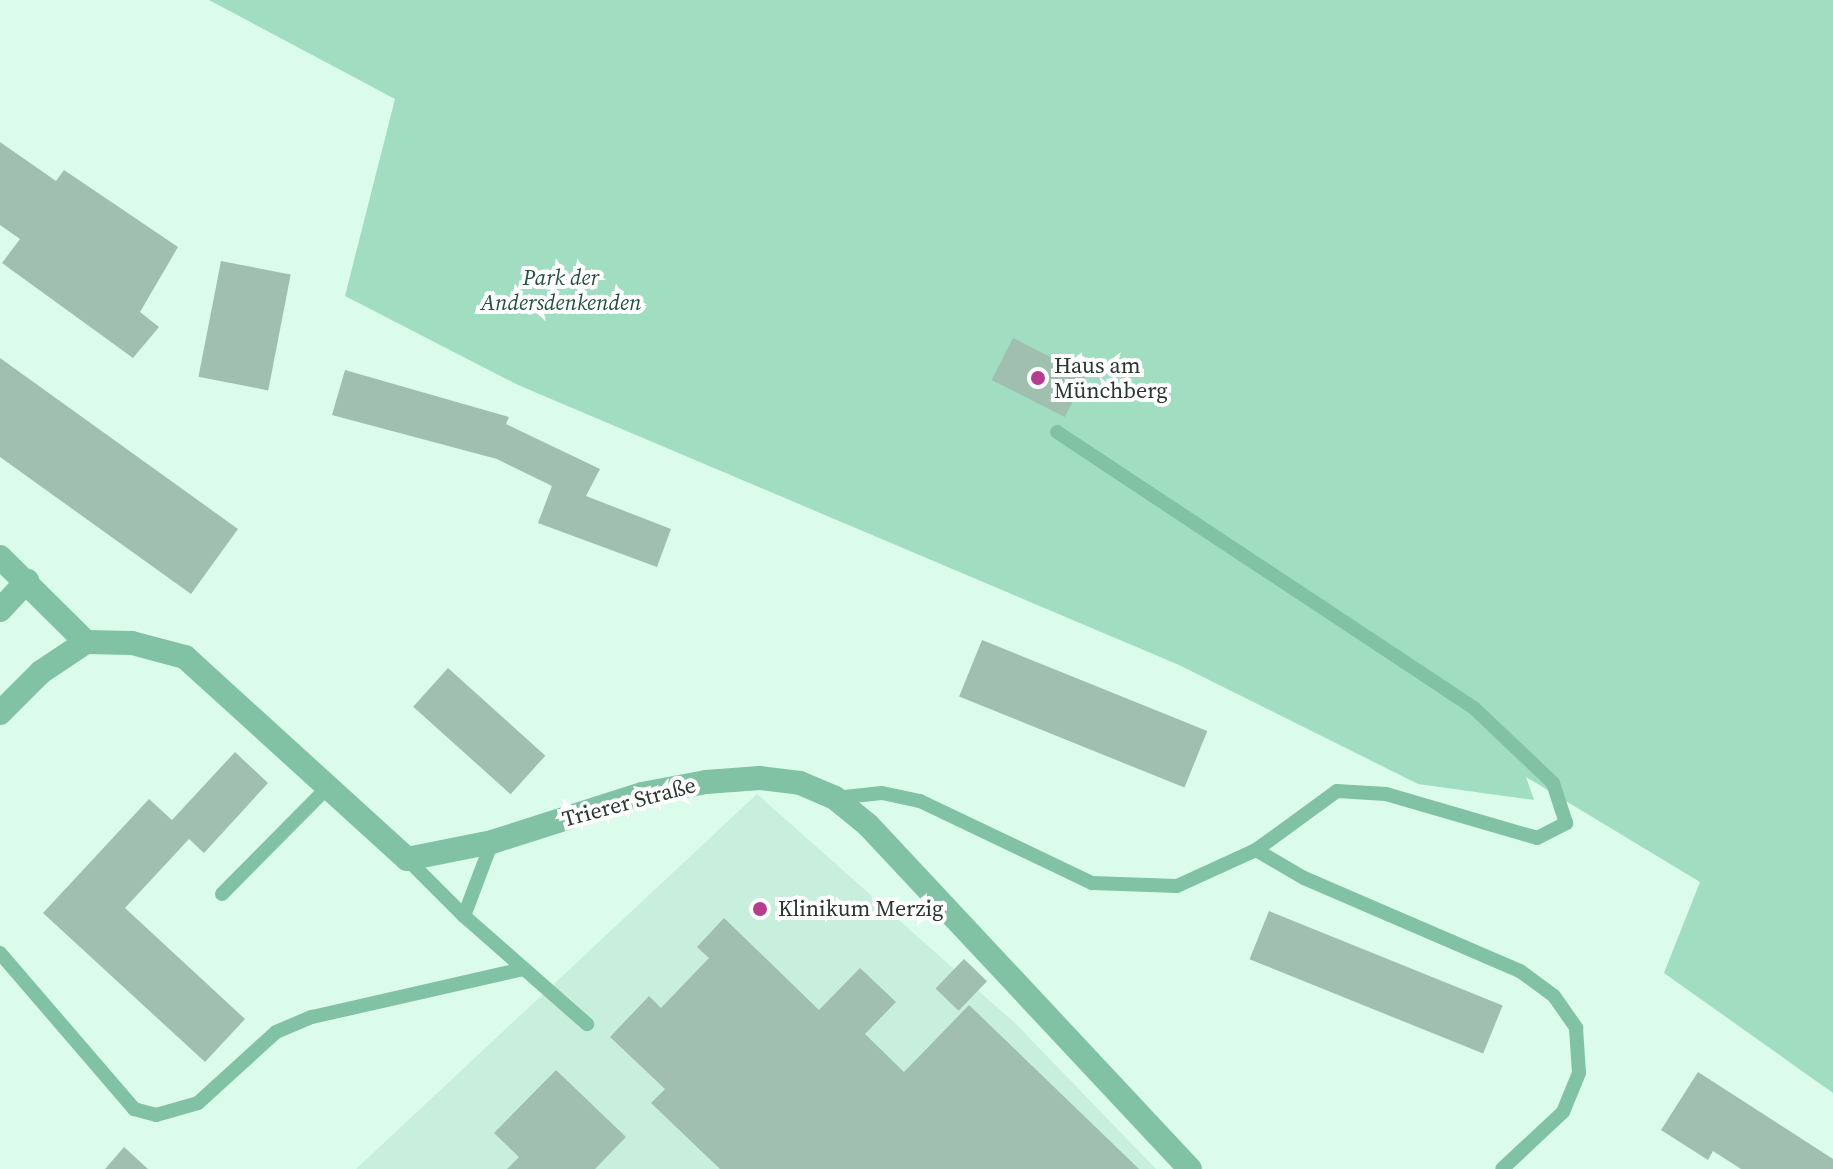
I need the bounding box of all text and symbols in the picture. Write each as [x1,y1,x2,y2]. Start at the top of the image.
park label: Park der Andersdenkenden [481,264,641,316]
place label: Haus am Münchberg [1054,352,1168,404]
marker: Haus am Münchberg [1029,369,1047,387]
street label: Trierer Straße [559,772,699,832]
place label: Klinikum Merzig [778,896,943,922]
marker: Klinikum Merzig [749,898,771,920]

